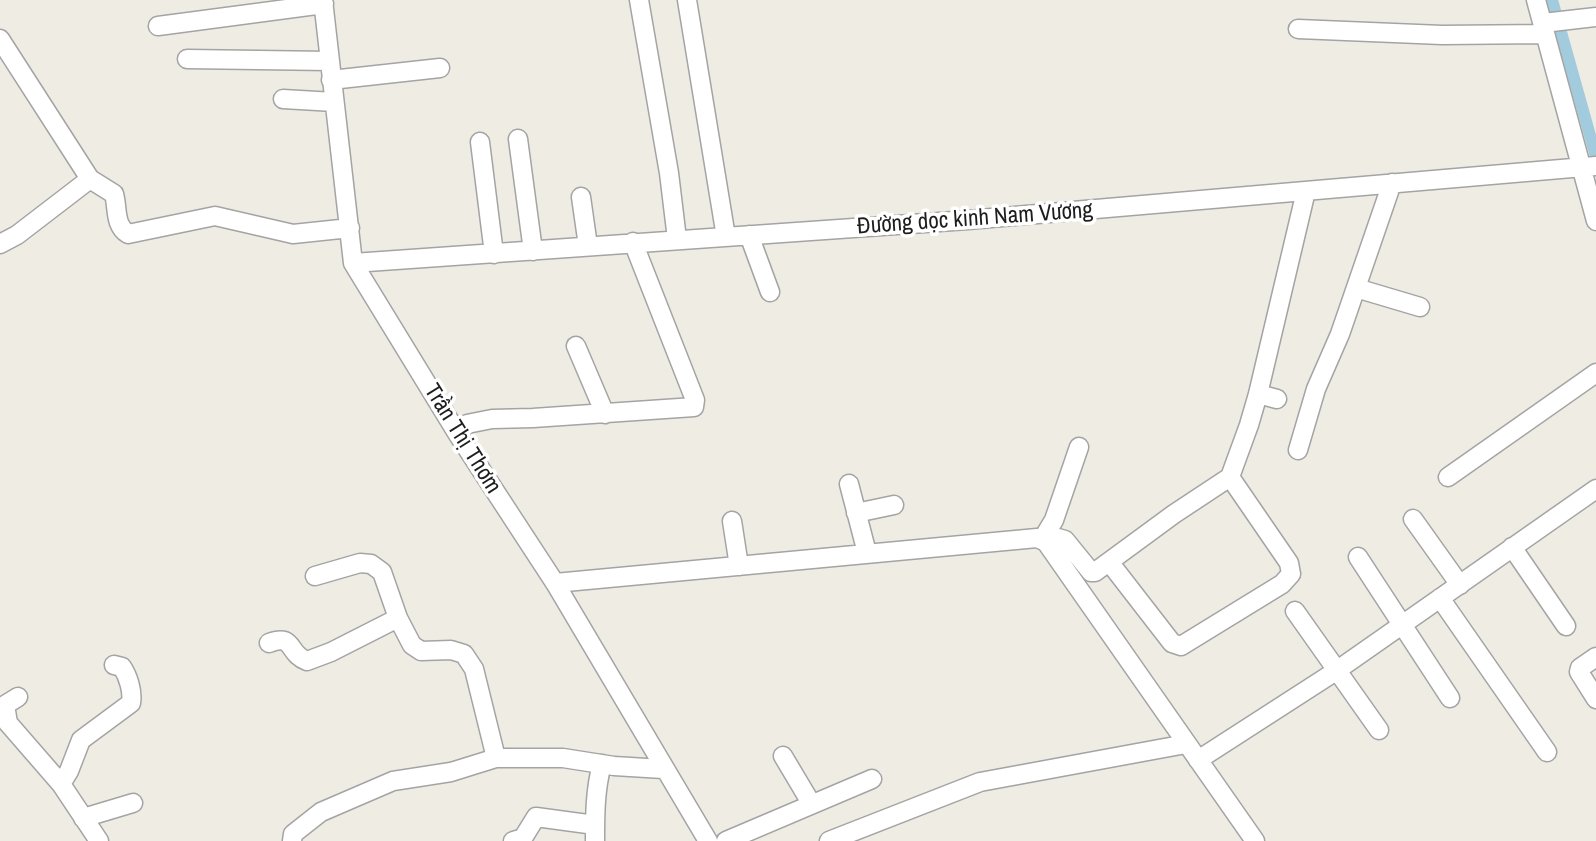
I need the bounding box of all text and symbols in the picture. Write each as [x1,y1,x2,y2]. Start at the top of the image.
street label: Đường dọc kinh Nam Vương [856,197,1094,241]
street label: Trần Thị Thơm [417,379,507,499]

